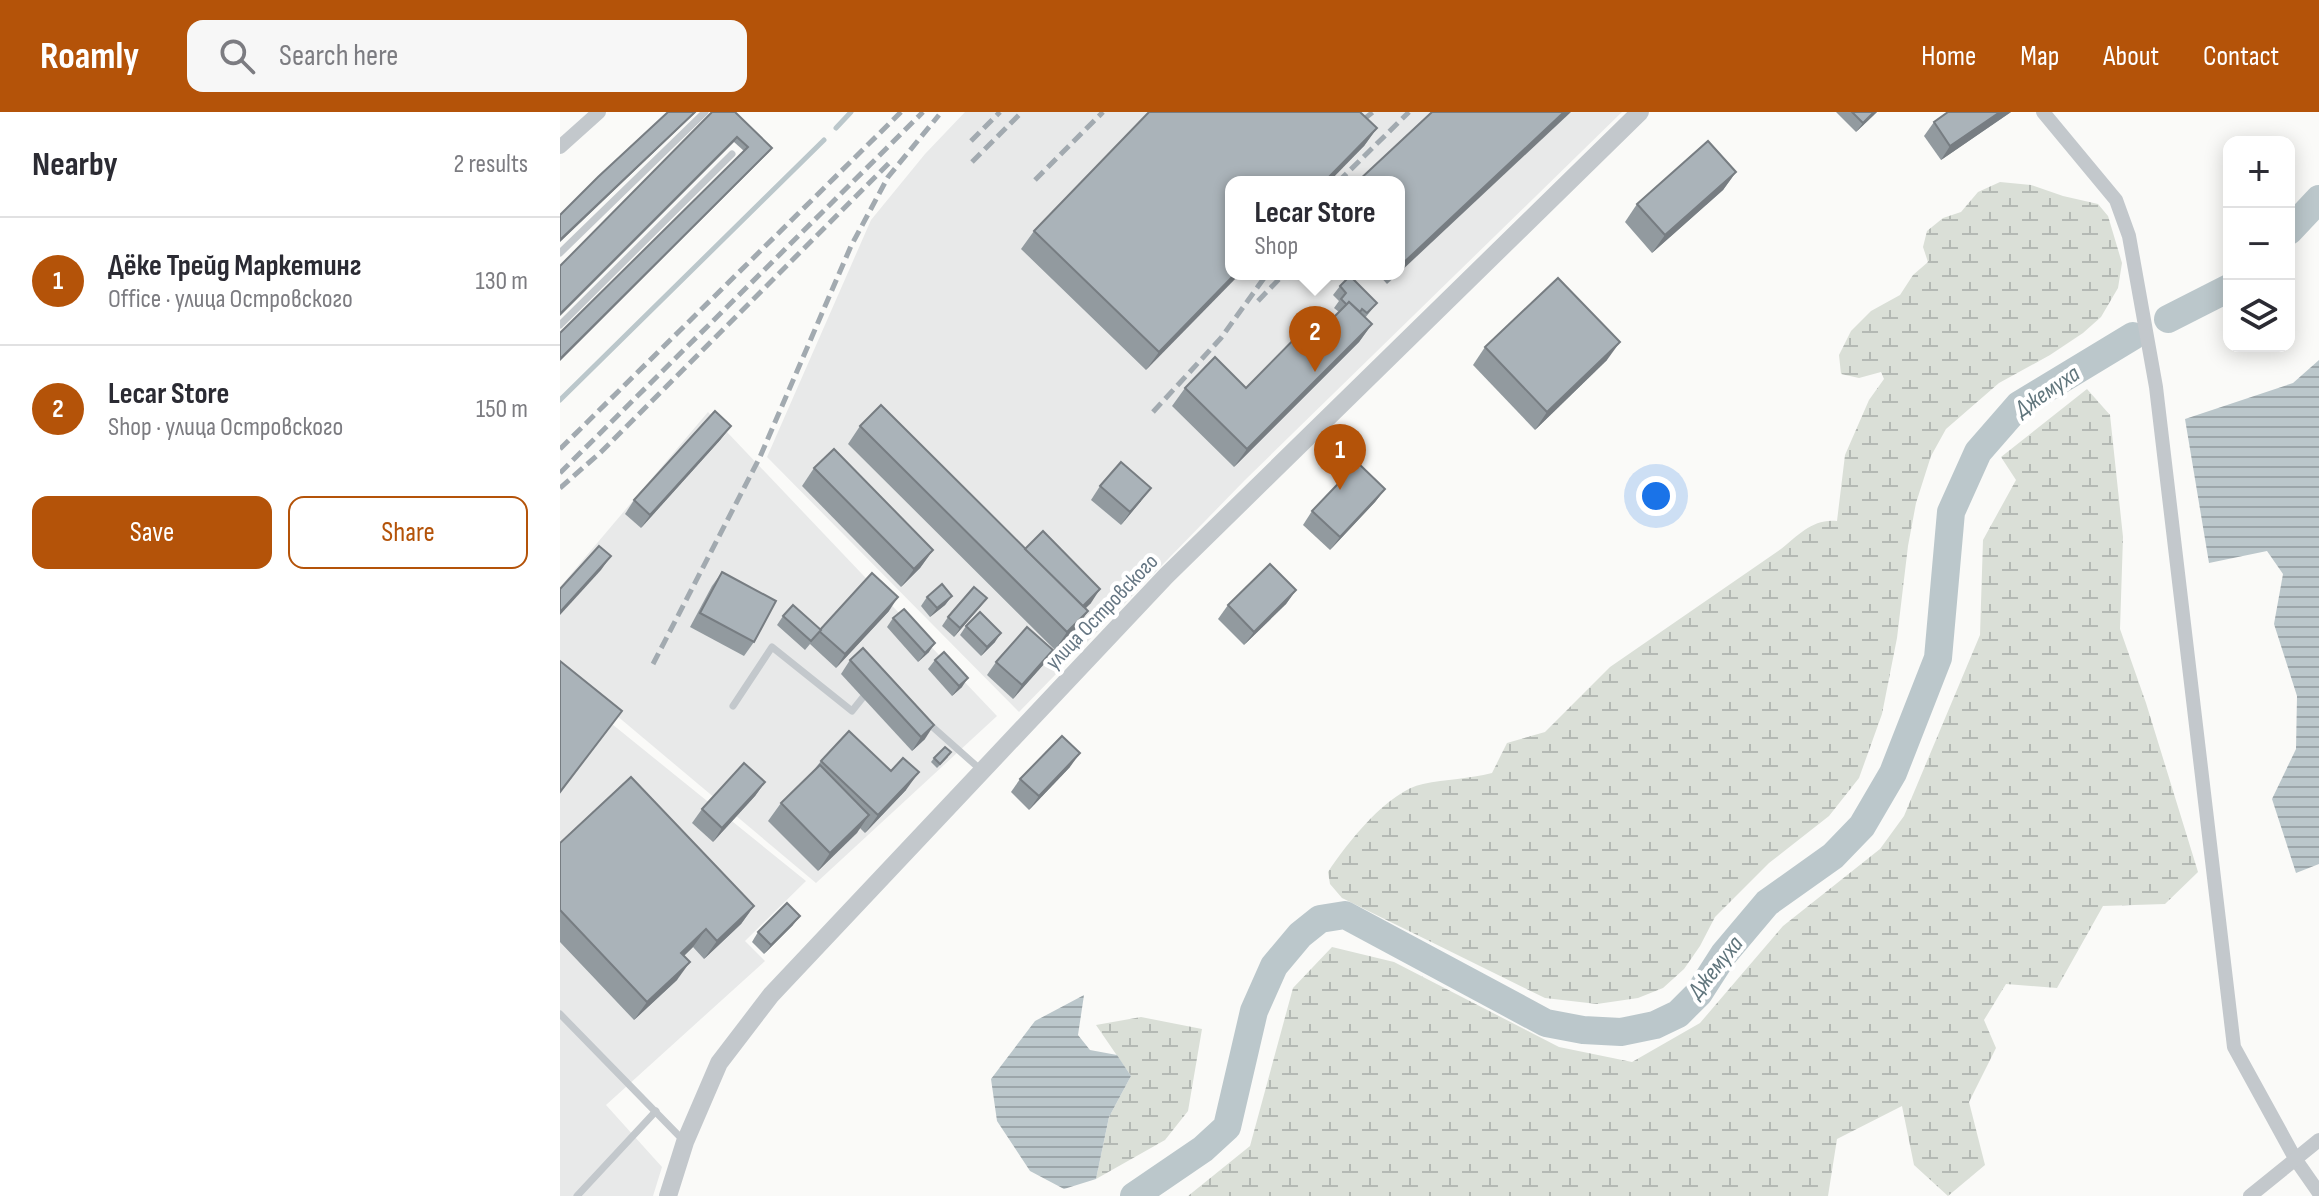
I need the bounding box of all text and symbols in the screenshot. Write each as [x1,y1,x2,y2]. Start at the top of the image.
search box [187,20,747,92]
text: Roamly [40,34,139,79]
icon: search [215,34,259,78]
text: Search here [279,38,398,74]
text: Home [1921,40,1976,73]
text: Map [2020,40,2059,73]
text: About [2103,40,2159,73]
text: Contact [2203,40,2279,73]
map controls [2223,136,2295,352]
button: + [2223,136,2295,208]
text: Nearby [32,144,118,185]
text: 2 results [454,149,528,180]
popup [1225,176,1405,280]
text: Lecar Store [1254,195,1376,231]
button: − [2223,208,2295,280]
text: Shop [1254,231,1298,262]
text: Дёке Трейд Маркетинг [108,248,361,284]
text: 1 [53,266,63,297]
text: 130 m [476,266,528,297]
button: layers [2223,280,2295,352]
text: Office · улица Островского [108,284,353,315]
pin: 2 [1289,306,1341,372]
water label: Джемуха [2008,359,2086,425]
text: Lecar Store [108,376,229,412]
text: 2 [52,394,64,425]
text: 150 m [476,394,528,425]
text: Shop · улица Островского [108,412,343,443]
pin: 1 [1314,424,1366,490]
your location [1636,476,1676,516]
button: Save [32,496,272,569]
button: Share [288,496,528,569]
street label: улица Островского [1040,548,1164,676]
water label: Джемуха [1680,930,1750,1006]

